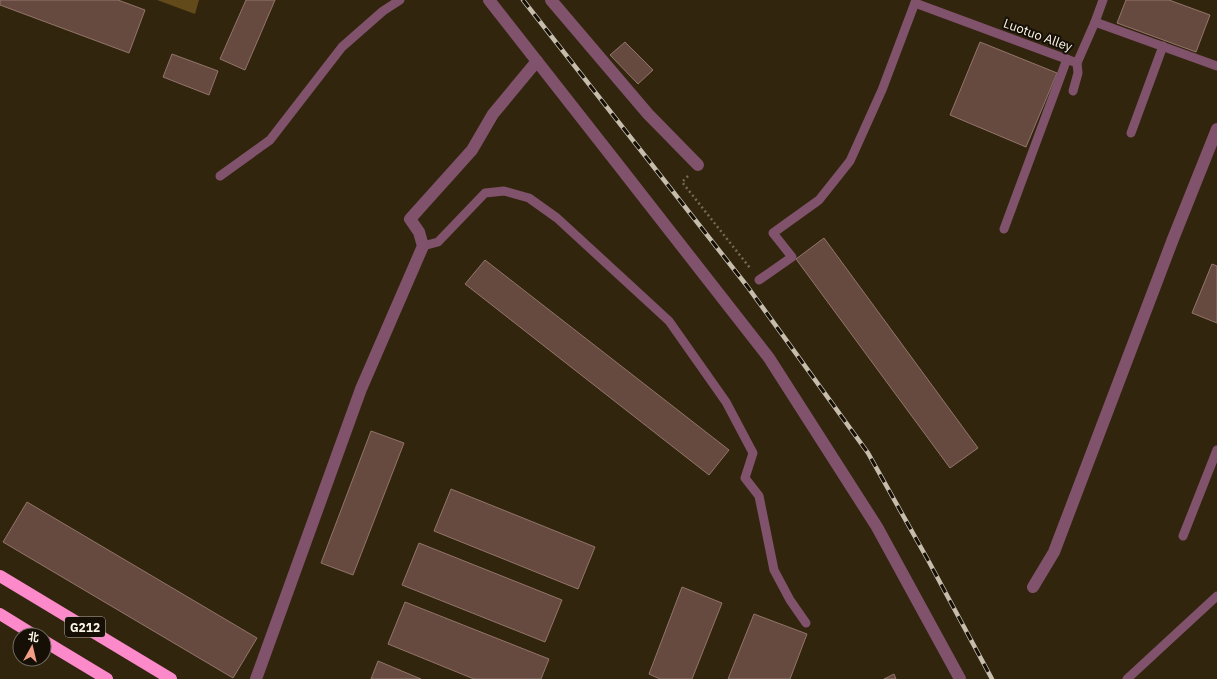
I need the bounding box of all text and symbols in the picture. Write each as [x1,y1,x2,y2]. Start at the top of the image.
street label: Luotuo Alley [1001,15,1075,56]
road number: G212 [65,617,105,637]
north arrow [12,627,52,667]
text: 北 [27,629,40,645]

